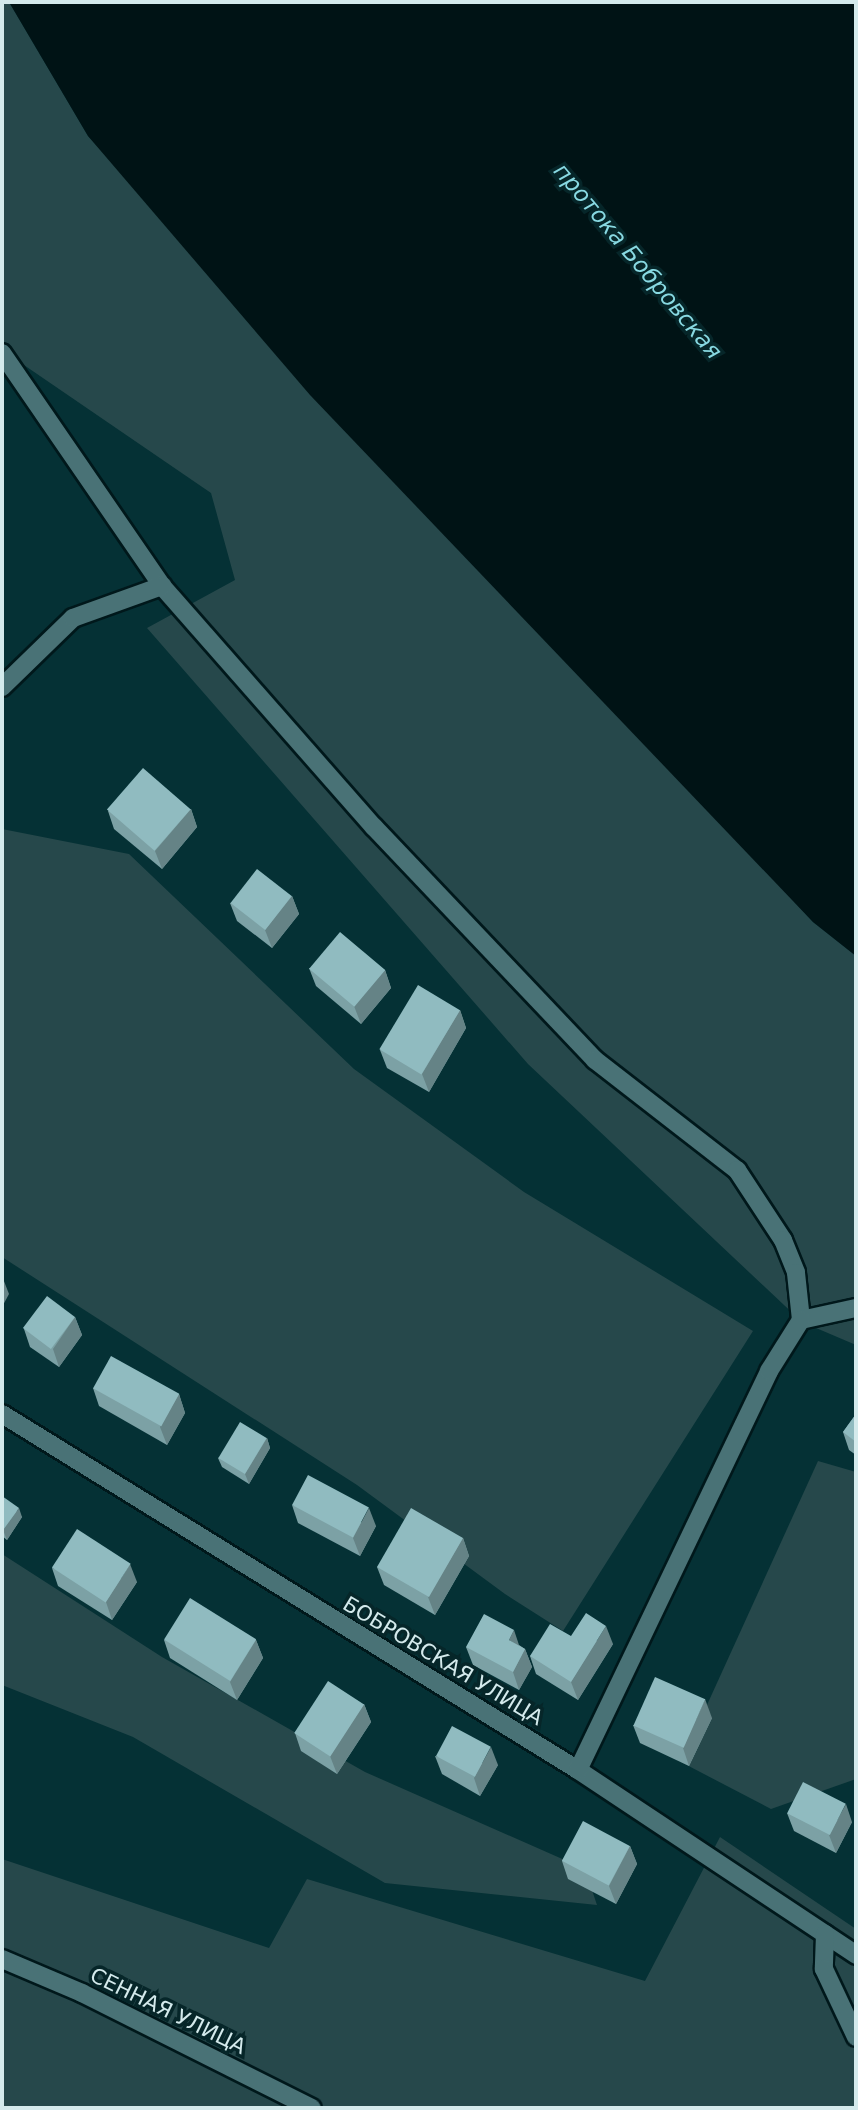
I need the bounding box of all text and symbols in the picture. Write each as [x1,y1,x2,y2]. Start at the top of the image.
water label: протока Бобровская [548,157,728,365]
street label: БОБРОВСКАЯ УЛИЦА [338,1591,548,1731]
street label: СЕННАЯ УЛИЦА [86,1962,250,2060]

